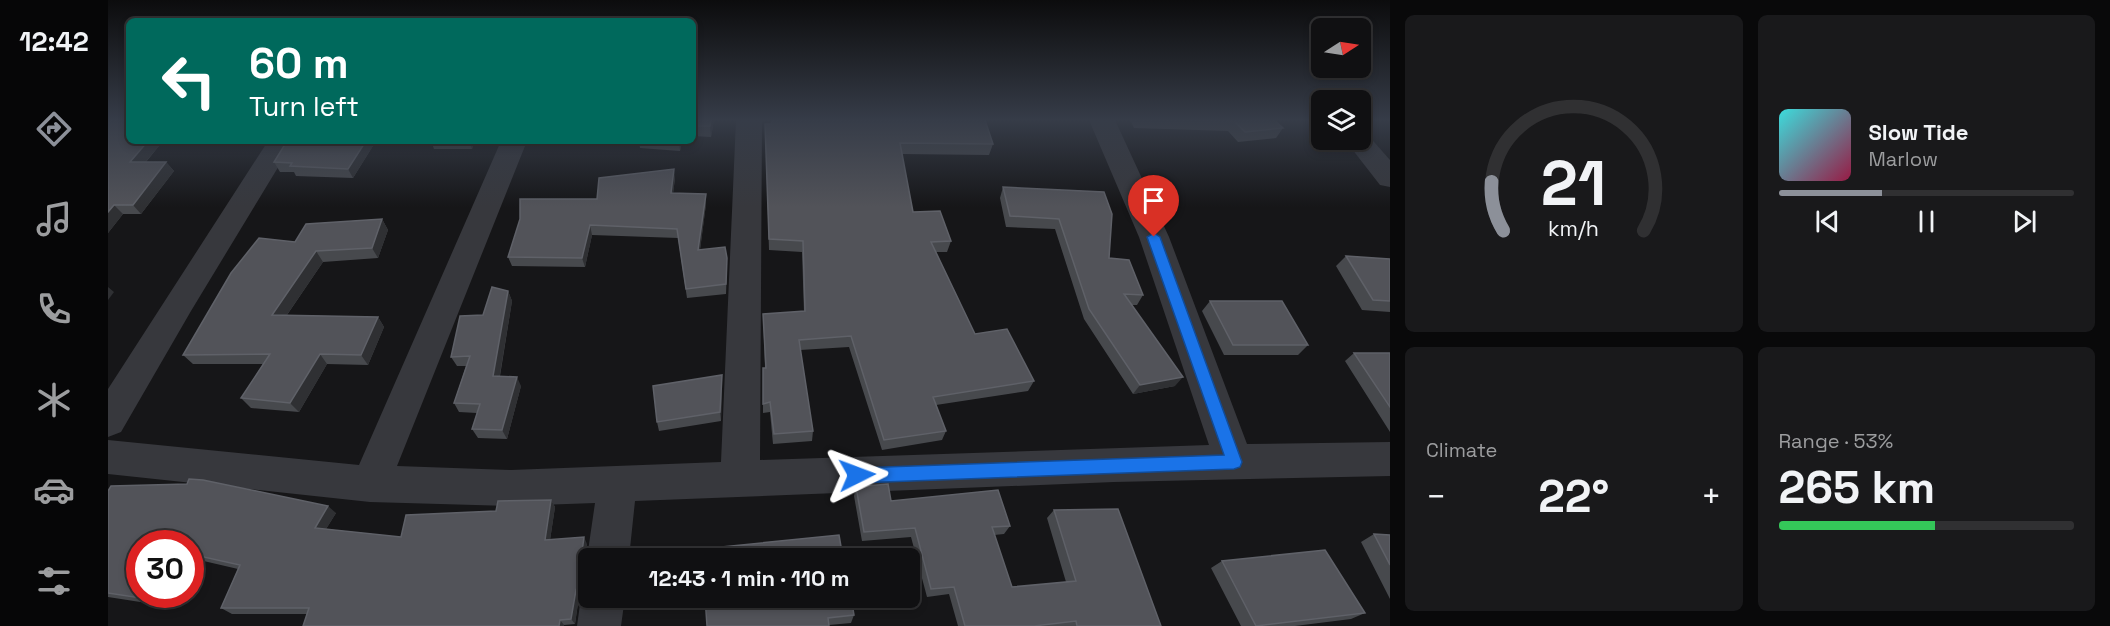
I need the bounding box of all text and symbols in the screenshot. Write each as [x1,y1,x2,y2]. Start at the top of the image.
north arrow [1311,18,1371,78]
map controls [1311,18,1371,150]
text: 12:42 [19,24,89,59]
text: 60 m [249,37,349,90]
icon: left [150,42,228,120]
text: Turn left [249,89,359,124]
button: layers [1311,90,1371,150]
icon: directions [33,108,75,150]
text: Slow Tide [1869,118,1969,146]
text: 21 [1541,144,1606,223]
text: Marlow [1869,146,1938,172]
pin [1128,175,1179,237]
icon: arrive [1137,184,1170,217]
icon: music [33,198,75,240]
icon: previous [1811,205,1844,238]
icon: pause [1910,205,1943,238]
icon: next [2008,205,2041,238]
text: km/h [1548,215,1599,242]
icon: phone [33,288,75,330]
icon: climate [33,379,75,421]
text: Range · 53% [1779,428,1893,454]
text: Climate [1426,437,1497,463]
position arrow [825,443,889,507]
text: 265 km [1779,459,1935,516]
text: 22° [1538,468,1609,525]
icon: car [33,469,75,511]
text: − [1426,476,1446,518]
text: + [1701,476,1721,518]
speed limit sign: 30 [126,530,204,608]
icon: filters [33,560,75,602]
text: 12:43 · 1 min · 110 m [648,564,850,592]

